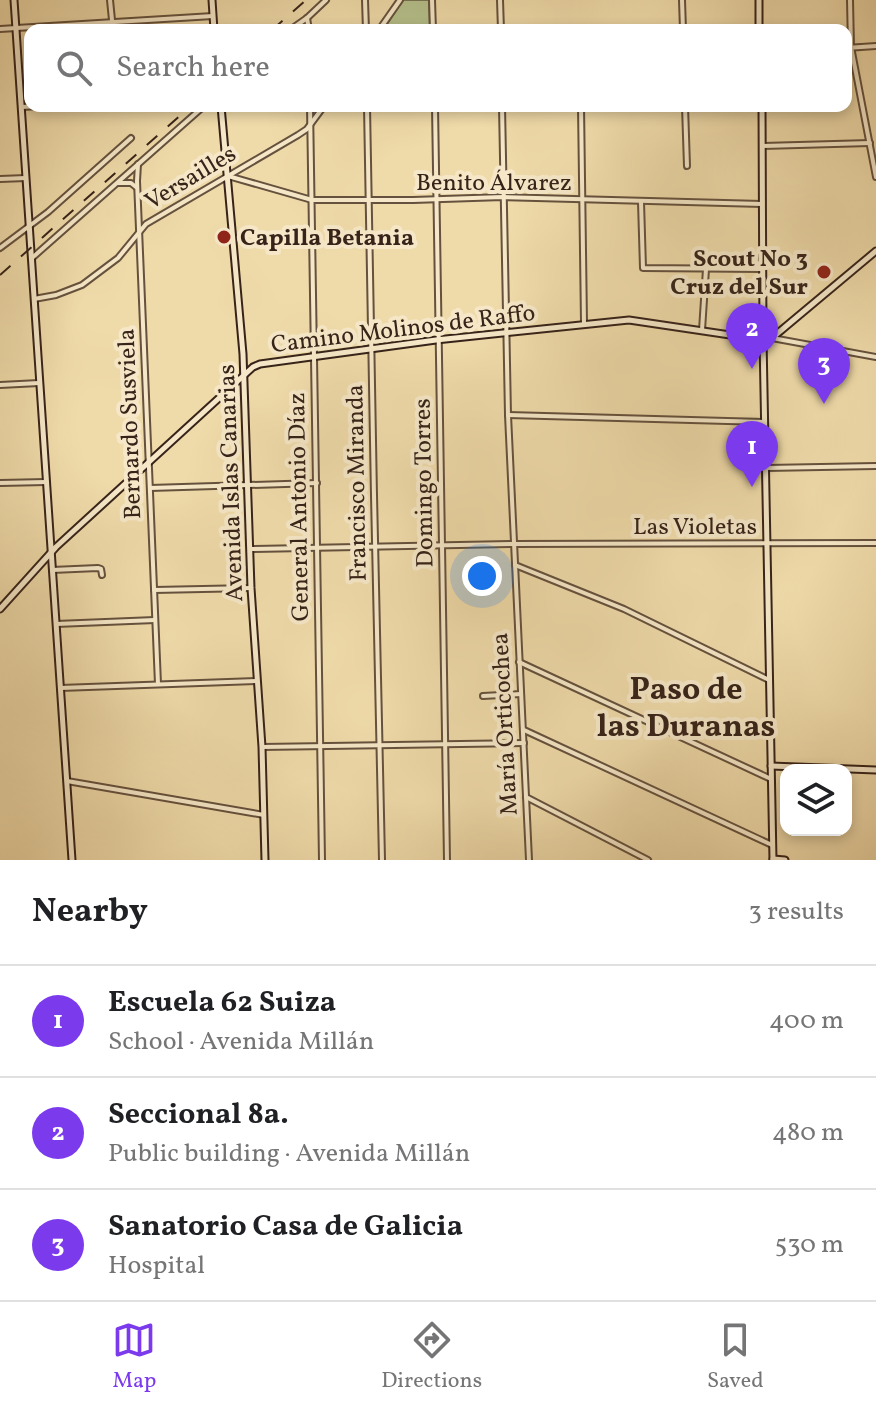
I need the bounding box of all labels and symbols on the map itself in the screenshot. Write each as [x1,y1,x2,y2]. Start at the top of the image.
street label: Versailles [139,138,243,219]
street label: Benito Álvarez [416,167,572,201]
place label: Capilla Betania [240,222,414,256]
marker: Capilla Betania [215,228,233,246]
place label: Scout No 3 Cruz del Sur [670,243,808,305]
marker: Scout No 3 Cruz del Sur [815,263,833,281]
street label: Camino Molinos de Raffo [269,297,537,363]
pin: 2 [726,303,778,369]
street label: Bernardo Susviela [111,328,151,520]
pin: 3 [798,338,850,404]
street label: Avenida Islas Canarias [211,364,253,602]
street label: Francisco Miranda [339,384,377,582]
street label: General Antonio Díaz [281,392,319,622]
street label: Domingo Torres [407,398,443,568]
pin: 1 [726,421,778,487]
street label: Las Violetas [633,511,757,545]
your location [462,556,502,596]
street label: María Orticochea [484,632,528,816]
district label: Paso de las Duranas [597,669,775,750]

